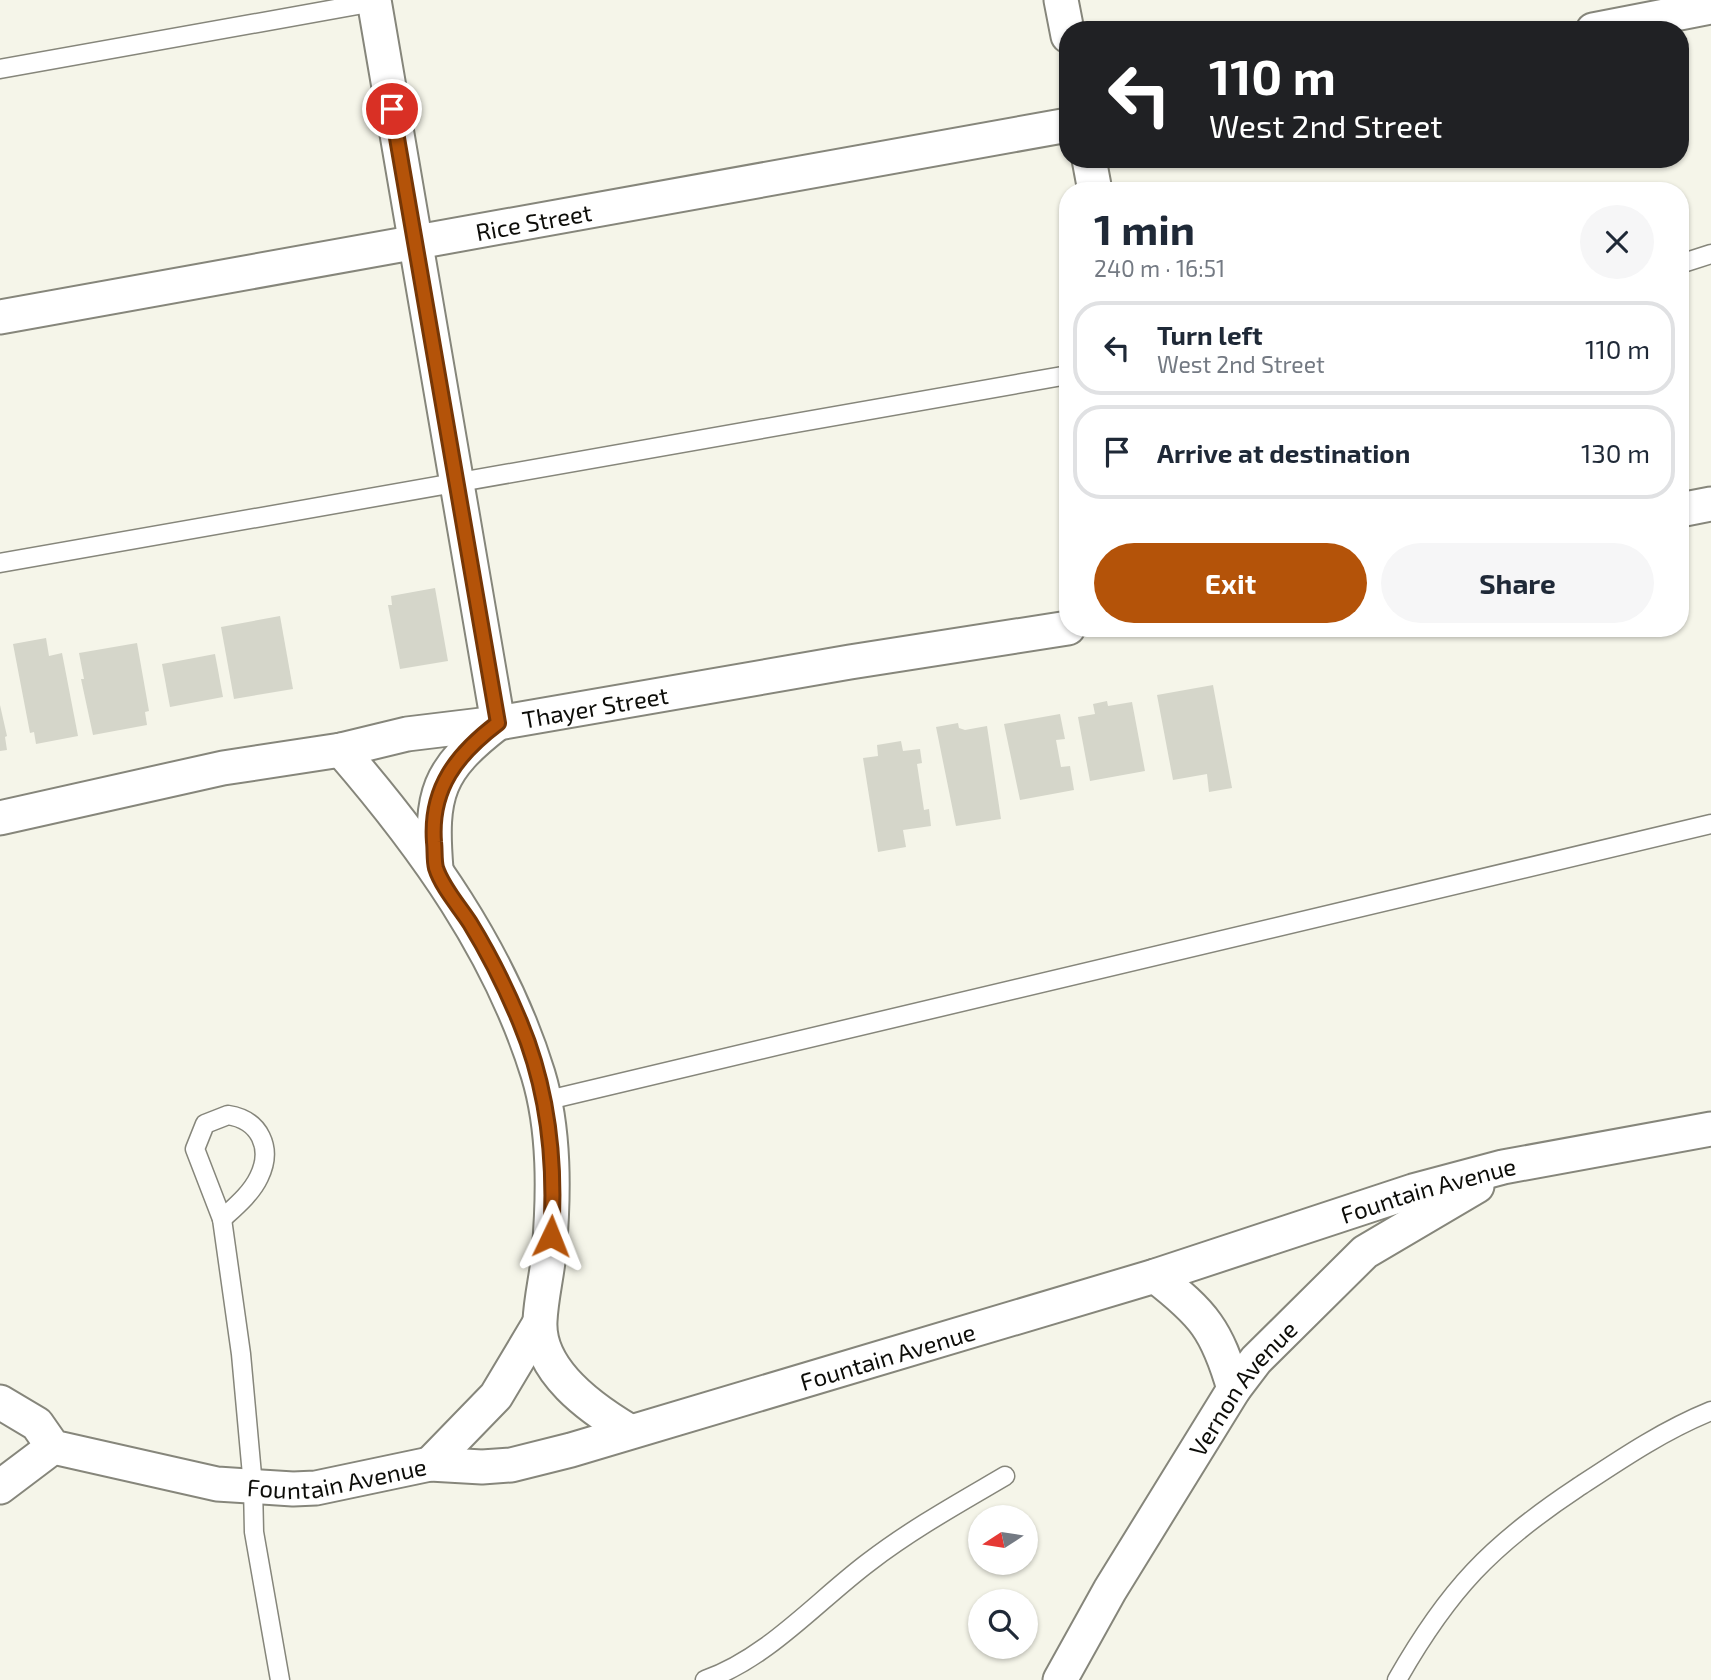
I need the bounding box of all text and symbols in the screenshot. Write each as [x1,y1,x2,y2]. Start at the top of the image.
text: 110 m [1209,46,1336,105]
icon: left [1094,49,1185,140]
pin [362,79,422,139]
icon: arrive [373,90,411,128]
text: West 2nd Street [1209,106,1443,144]
street label: Rice Street [473,196,594,246]
text: 1 min [1094,203,1195,253]
button: close [1580,205,1654,279]
text: 240 m · 16:51 [1094,254,1225,282]
text: Turn left [1157,319,1263,350]
icon: left [1098,329,1136,367]
text: 110 m [1585,333,1650,364]
text: West 2nd Street [1157,350,1325,378]
icon: arrive [1098,433,1136,471]
text: Arrive at destination [1157,437,1410,468]
text: 130 m [1581,437,1650,468]
button: Exit [1094,543,1367,623]
button: Share [1381,543,1654,623]
street label: Thayer Street [520,679,670,733]
street label: Fountain Avenue [1337,1150,1518,1228]
position arrow [514,1199,588,1273]
street label: Vernon Avenue [1182,1314,1302,1461]
street label: Fountain Avenue [796,1316,978,1396]
street label: Fountain Avenue [246,1451,429,1504]
north arrow [968,1505,1038,1575]
map controls [968,1505,1038,1659]
button: search [968,1589,1038,1659]

